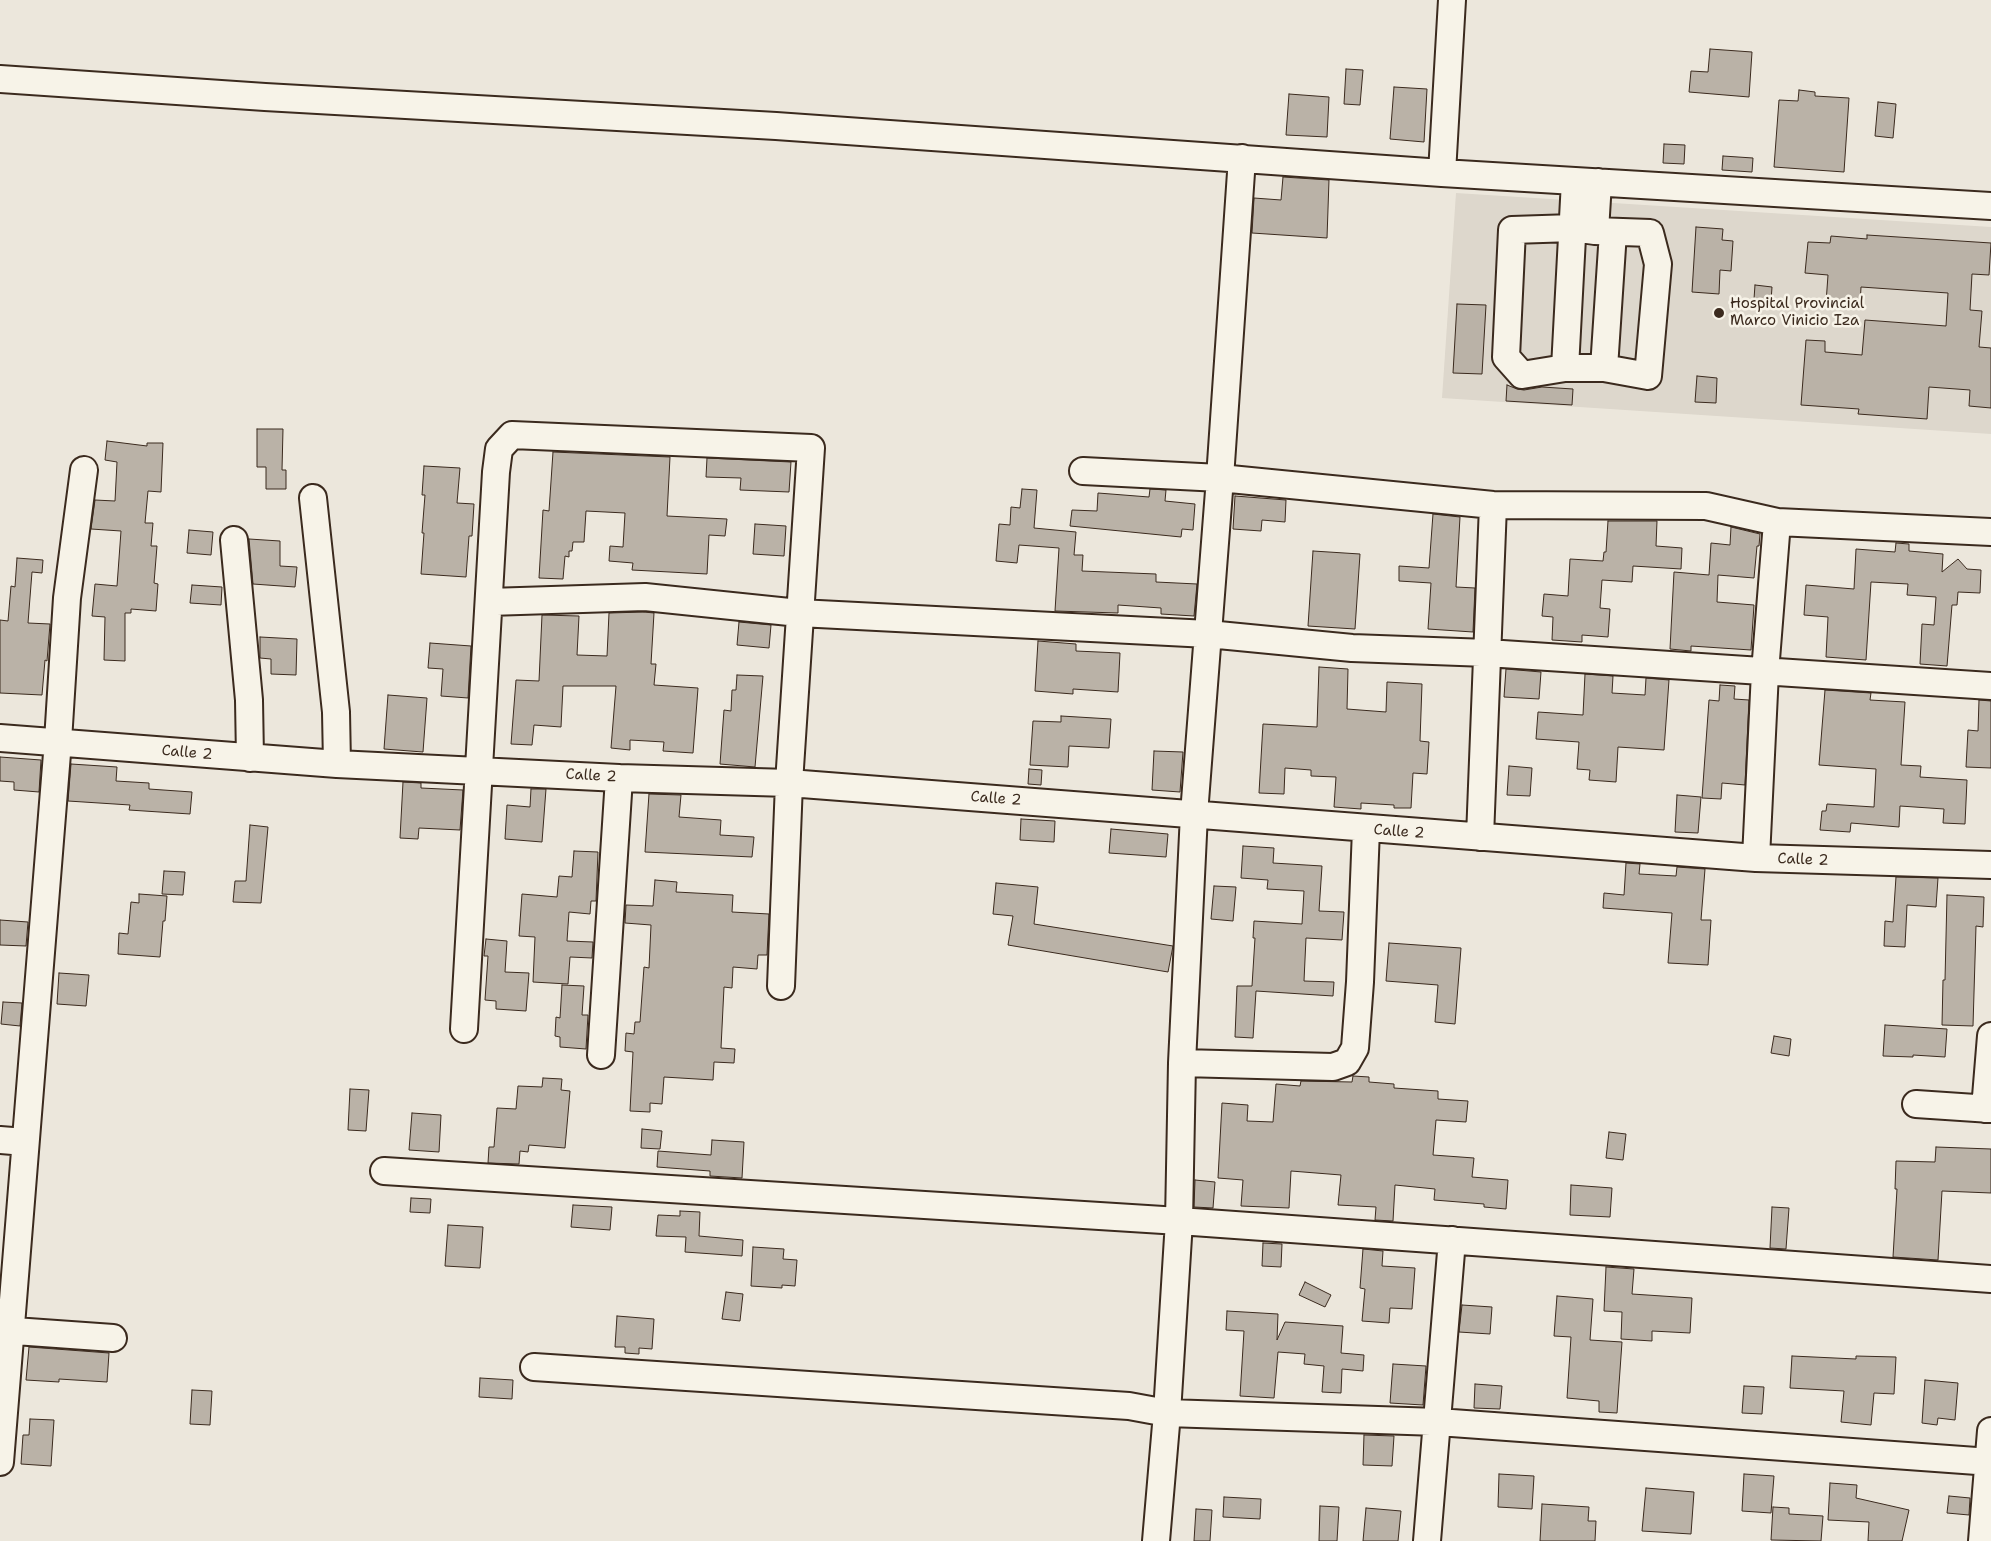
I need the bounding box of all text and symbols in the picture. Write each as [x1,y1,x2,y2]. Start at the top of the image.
place label: Hospital Provincial Marco Vinicio Iza [1730,295,1864,330]
marker: Hospital Provincial Marco Vinicio Iza [1712,306,1726,320]
street label: Calle 2 [161,742,213,764]
street label: Calle 2 [565,766,617,786]
street label: Calle 2 [970,788,1022,810]
street label: Calle 2 [1373,821,1425,843]
street label: Calle 2 [1777,850,1829,870]

